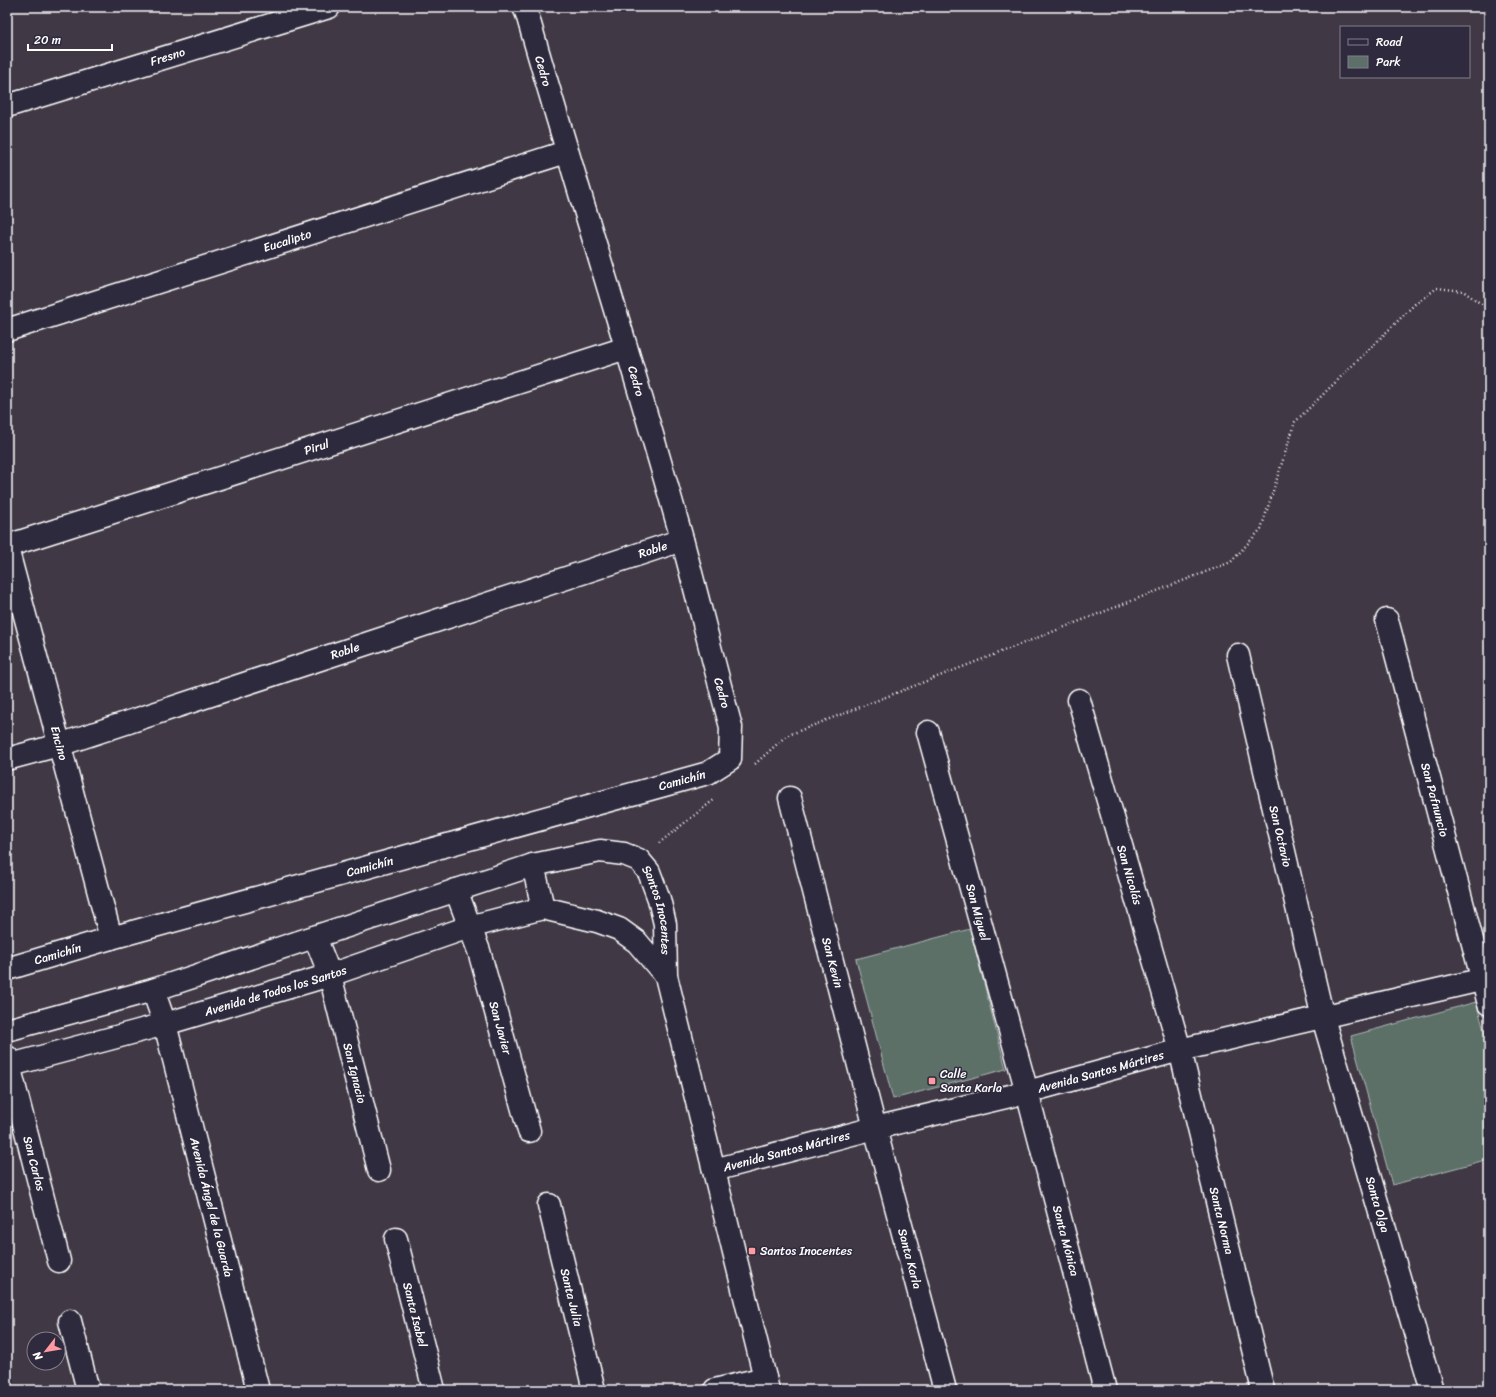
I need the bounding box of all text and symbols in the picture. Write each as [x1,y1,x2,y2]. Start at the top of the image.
scale bar [28,26,112,52]
legend [1340,26,1470,78]
text: 20 m [34,29,61,51]
text: Road [1376,31,1403,53]
street label: Fresno [147,41,188,72]
text: Park [1376,51,1401,73]
street label: Cedro [528,53,558,89]
street label: Eucalipto [260,223,314,259]
street label: Cedro [621,363,651,399]
street label: Pirul [301,432,333,461]
street label: Roble [635,535,670,565]
street label: Roble [328,636,363,666]
street label: Cedro [707,675,737,711]
street label: Encino [44,723,74,763]
street label: San Pafnuncio [1414,760,1455,839]
street label: Camichín [656,763,709,797]
street label: San Octavio [1263,803,1298,869]
street label: San Nicolás [1110,842,1149,908]
street label: Camichín [344,849,396,883]
street label: Santos Inocentes [636,860,677,955]
street label: San Miguel [959,881,996,944]
street label: San Kevin [815,935,850,991]
street label: Camichín [32,936,85,971]
street label: Avenida de Todos los Santos [201,959,350,1023]
street label: San Javier [482,999,519,1058]
street label: San Ignacio [336,1040,373,1106]
street label: Avenida Santos Mártires [1034,1044,1167,1100]
place label: Calle Santa Karla [940,1063,1002,1099]
marker: Calle Santa Karla [927,1076,937,1086]
street label: Avenida Santos Mártires [720,1124,853,1178]
street label: San Carlos [17,1133,52,1194]
street label: Avenida Ángel de la Guarda [183,1134,240,1279]
street label: Santa Olga [1359,1174,1396,1235]
street label: Santa Norma [1203,1185,1241,1257]
street label: Santa Mónica [1046,1203,1086,1279]
street label: Santa Karla [891,1226,929,1292]
place label: Santos Inocentes [760,1240,853,1262]
marker: Santos Inocentes [747,1246,757,1256]
street label: Santa Julia [554,1266,589,1330]
street label: Santa Isabel [396,1280,434,1350]
north arrow [26,1331,66,1371]
text: N [28,1347,48,1365]

